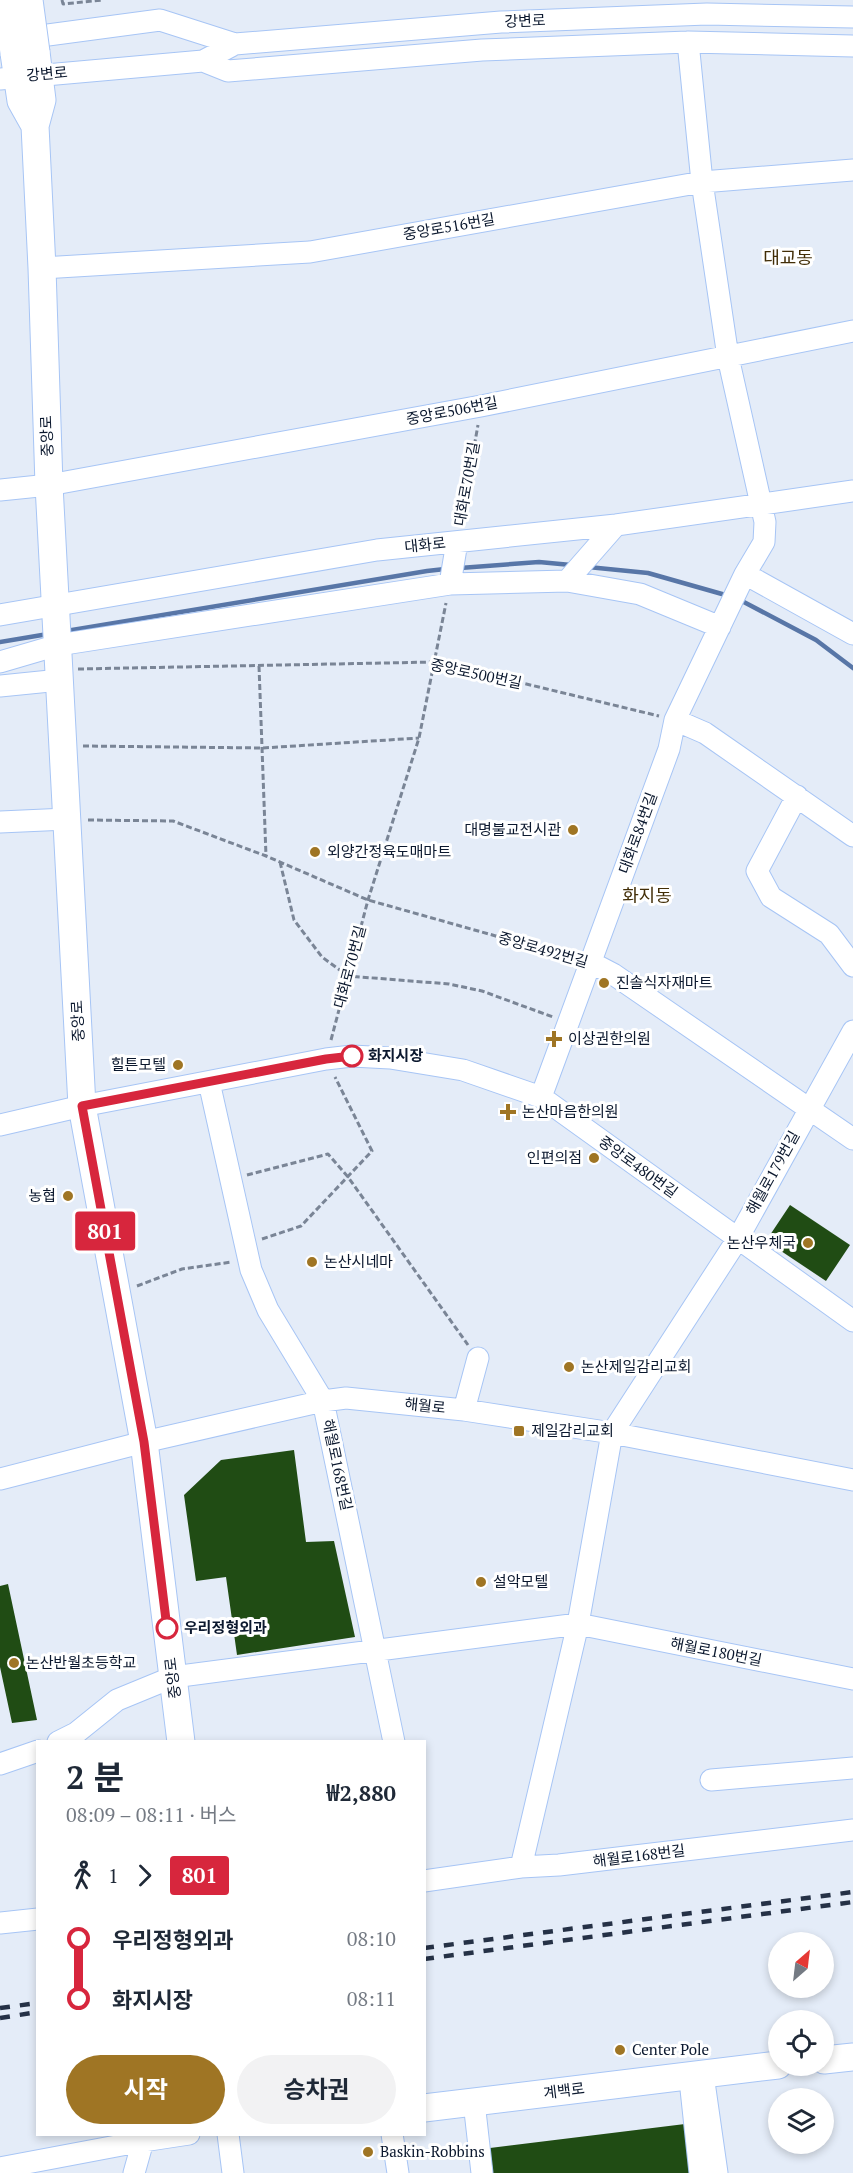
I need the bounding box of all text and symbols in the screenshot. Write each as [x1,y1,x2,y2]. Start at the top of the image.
street label: 강변로 [504,9,546,31]
street label: 강변로 [25,61,68,85]
street label: 중앙로516번길 [401,208,496,244]
district label: 대교동 [763,245,813,269]
street label: 중앙로506번길 [404,391,499,429]
street label: 중앙로 [35,415,57,457]
street label: 대화로70번길 [449,440,483,527]
street label: 대화로 [403,532,447,556]
street label: 중앙로500번길 [429,654,524,692]
street label: 대화로84번길 [613,789,661,876]
place label: 대명불교전시관 [464,819,561,839]
marker: 대명불교전시관 [566,823,580,837]
place label: 외양간정육도매마트 [327,841,451,861]
marker: 외양간정육도매마트 [308,845,322,859]
district label: 화지동 [622,883,672,907]
street label: 대화로70번길 [328,923,370,1010]
street label: 중앙로492번길 [496,927,591,971]
place label: 진솔식자재마트 [616,972,713,992]
marker: 진솔식자재마트 [597,976,611,990]
street label: 중앙로 [66,1000,88,1042]
place label: 이상권한의원 [568,1028,651,1048]
marker: 이상권한의원 [545,1030,563,1048]
marker: 화지시장 [341,1045,363,1067]
place label: 화지시장 [368,1045,423,1065]
place label: 힐튼모텔 [111,1054,166,1074]
marker: 힐튼모텔 [171,1058,185,1072]
place label: 논산마음한의원 [522,1101,619,1121]
marker: 논산마음한의원 [499,1103,517,1121]
street label: 해월로179번길 [741,1127,803,1218]
street label: 중앙로480번길 [595,1131,682,1202]
place label: 인편의점 [527,1147,582,1167]
marker: 인편의점 [587,1151,601,1165]
place label: 농협 [28,1185,56,1205]
marker: 농협 [61,1189,75,1203]
line badge: 801 [70,1212,140,1250]
text: 801 [87,1217,123,1245]
place label: 논산우체국 [727,1232,796,1252]
marker: 논산우체국 [801,1236,815,1250]
place label: 논산시네마 [324,1251,393,1271]
marker: 논산시네마 [305,1255,319,1269]
place label: 논산제일감리교회 [581,1356,691,1376]
marker: 논산제일감리교회 [562,1360,576,1374]
street label: 해월로 [403,1393,447,1417]
street label: 해월로168번길 [319,1417,357,1512]
place label: 제일감리교회 [531,1420,614,1440]
marker: 제일감리교회 [512,1424,526,1438]
place label: 설악모텔 [493,1571,548,1591]
marker: 설악모텔 [474,1575,488,1589]
marker: 우리정형외과 [156,1617,178,1639]
place label: 우리정형외과 [184,1617,267,1637]
street label: 해월로180번길 [669,1632,764,1670]
place label: 논산반월초등학교 [26,1652,136,1672]
marker: 논산반월초등학교 [7,1656,21,1670]
street label: 중앙로 [160,1656,184,1700]
text: 2 분 [66,1755,124,1798]
text: ₩2,880 [327,1778,396,1807]
text: 08:09 – 08:11 · 버스 [66,1801,236,1828]
street label: 해월로168번길 [592,1839,686,1871]
icon: walk [66,1859,99,1892]
icon: forward [128,1859,161,1892]
text: 801 [182,1861,217,1889]
text: 1 [108,1862,119,1889]
text: 우리정형외과 [112,1925,233,1954]
text: 08:10 [347,1925,396,1952]
north arrow [768,1932,834,1998]
map controls [768,1932,834,2154]
text: 화지시장 [112,1985,193,2014]
text: 08:11 [347,1985,396,2012]
button: locate [768,2010,834,2076]
place label: Center Pole [632,2039,709,2059]
marker: Center Pole [613,2043,627,2057]
button: 시작 [66,2055,225,2124]
button: 승차권 [237,2055,396,2124]
street label: 계백로 [542,2078,586,2102]
button: layers [768,2088,834,2154]
place label: Baskin-Robbins [380,2141,485,2161]
marker: Baskin-Robbins [361,2145,375,2159]

